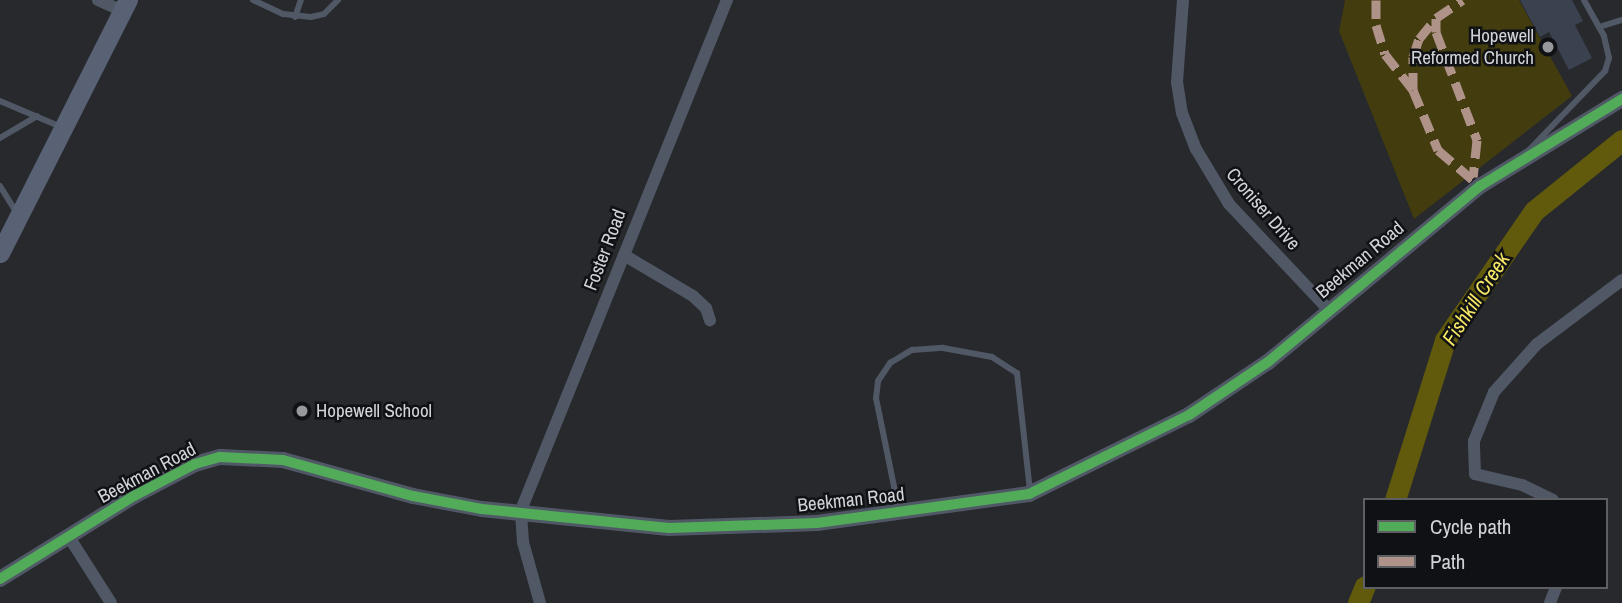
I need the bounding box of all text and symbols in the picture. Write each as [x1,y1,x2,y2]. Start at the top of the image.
place label: Hopewell Reformed Church [1411,25,1534,69]
marker: Hopewell Reformed Church [1540,39,1556,55]
street label: Croniser Drive [1221,163,1305,255]
street label: Foster Road [579,206,631,294]
street label: Beekman Road [1312,217,1408,303]
water label: Fishkill Creek [1437,248,1515,350]
place label: Hopewell School [316,400,432,422]
marker: Hopewell School [294,403,310,419]
street label: Beekman Road [94,438,200,508]
street label: Beekman Road [796,483,906,517]
legend [1363,498,1608,589]
text: Cycle path [1430,512,1511,541]
text: Path [1430,547,1465,576]

